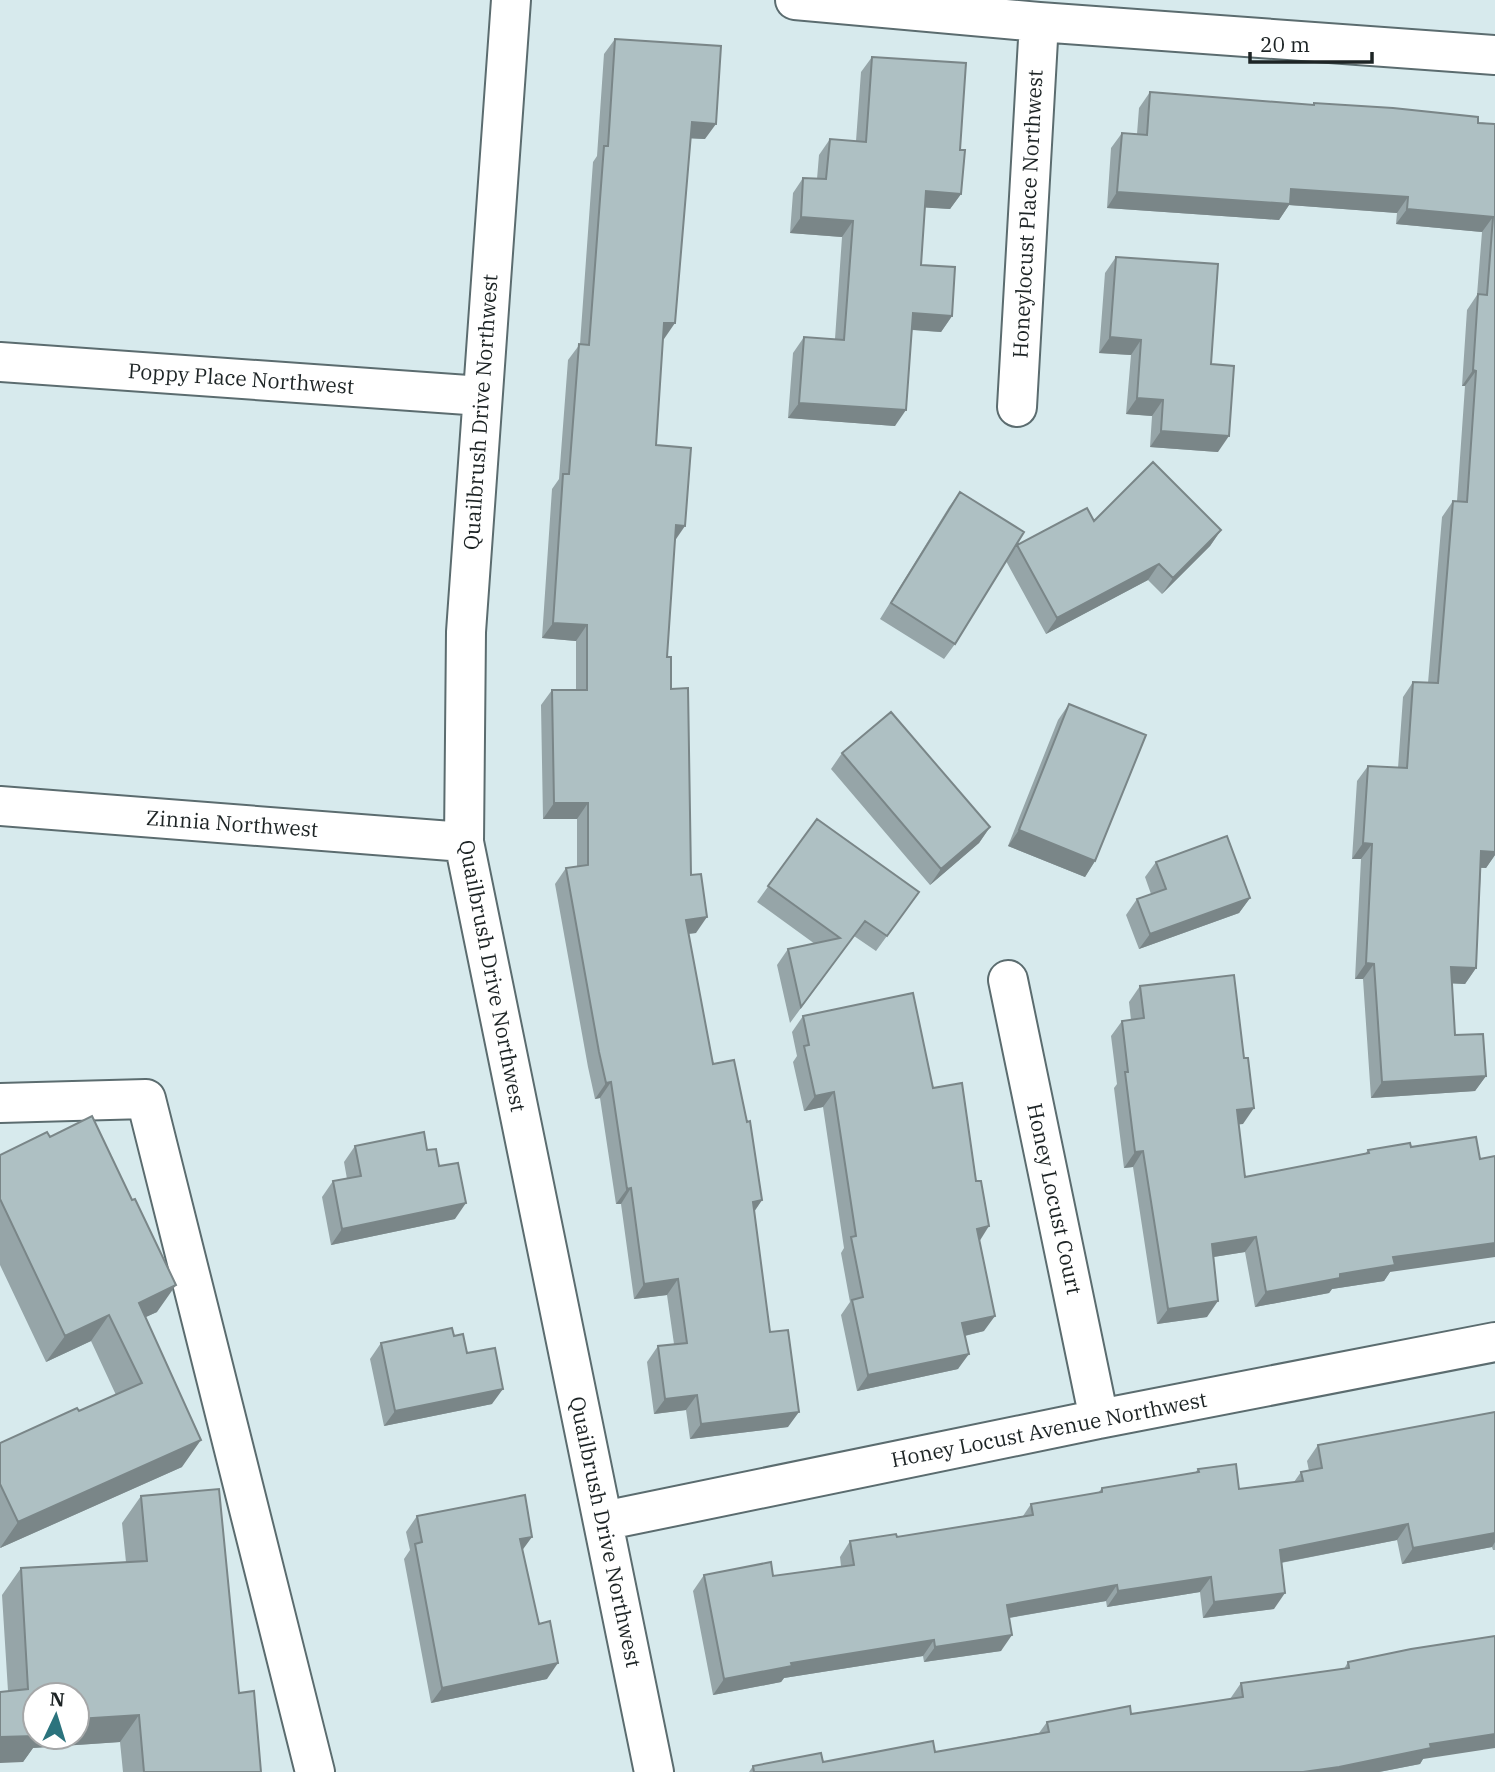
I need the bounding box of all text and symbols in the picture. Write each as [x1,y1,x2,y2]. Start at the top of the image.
scale bar [1250,21,1372,65]
text: 20 m [1260,30,1310,58]
street label: Honeylocust Place Northwest [1005,69,1049,359]
street label: Quailbrush Drive Northwest [456,273,504,551]
street label: Poppy Place Northwest [127,356,355,400]
street label: Zinnia Northwest [145,803,319,843]
street label: Quailbrush Drive Northwest [453,837,533,1114]
street label: Honey Locust Court [1021,1101,1089,1297]
street label: Honey Locust Avenue Northwest [888,1385,1209,1473]
street label: Quailbrush Drive Northwest [564,1394,648,1670]
north arrow [21,1681,91,1751]
text: N [49,1687,66,1712]

